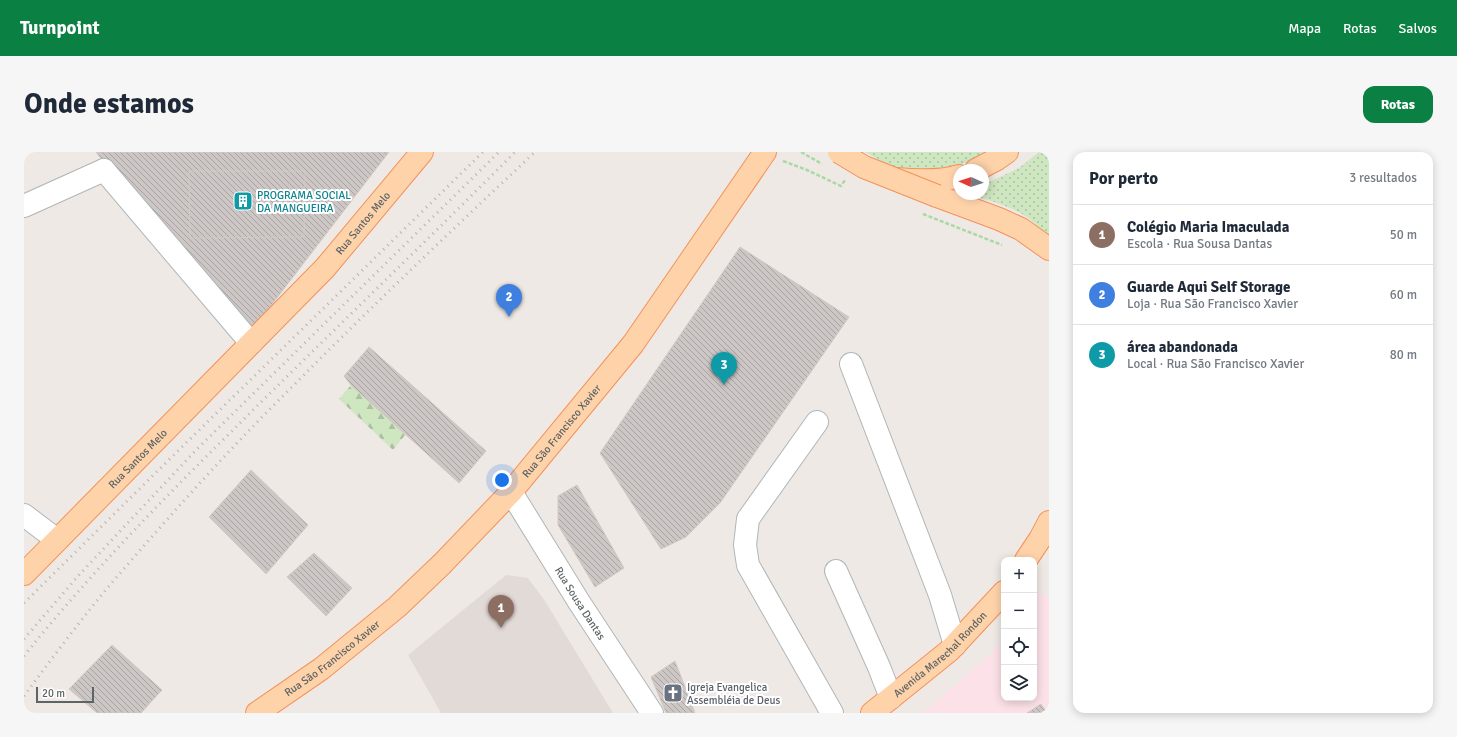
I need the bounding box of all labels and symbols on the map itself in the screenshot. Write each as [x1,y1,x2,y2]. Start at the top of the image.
north arrow [953,164,989,200]
place label: PROGRAMA SOCIAL DA MANGUEIRA [257,189,351,215]
street label: Rua Santos Melo [333,189,393,257]
building icon: PROGRAMA SOCIAL DA MANGUEIRA [232,190,254,212]
pin: 2 [496,284,522,317]
pin: 3 [711,352,737,385]
street label: Rua São Francisco Xavier [520,382,604,480]
street label: Rua Santos Melo [106,426,170,491]
your location [492,470,512,490]
street label: Rua Sousa Dantas [552,565,608,642]
pin: 1 [488,595,514,628]
street label: Avenida Marechal Rondon [891,609,990,700]
street label: Rua São Francisco Xavier [282,618,383,699]
place label: Igreja Evangelica Assembléia de Deus [687,681,780,707]
church icon: Igreja Evangelica Assembléia de Deus [662,682,684,704]
scale bar [36,685,94,704]

